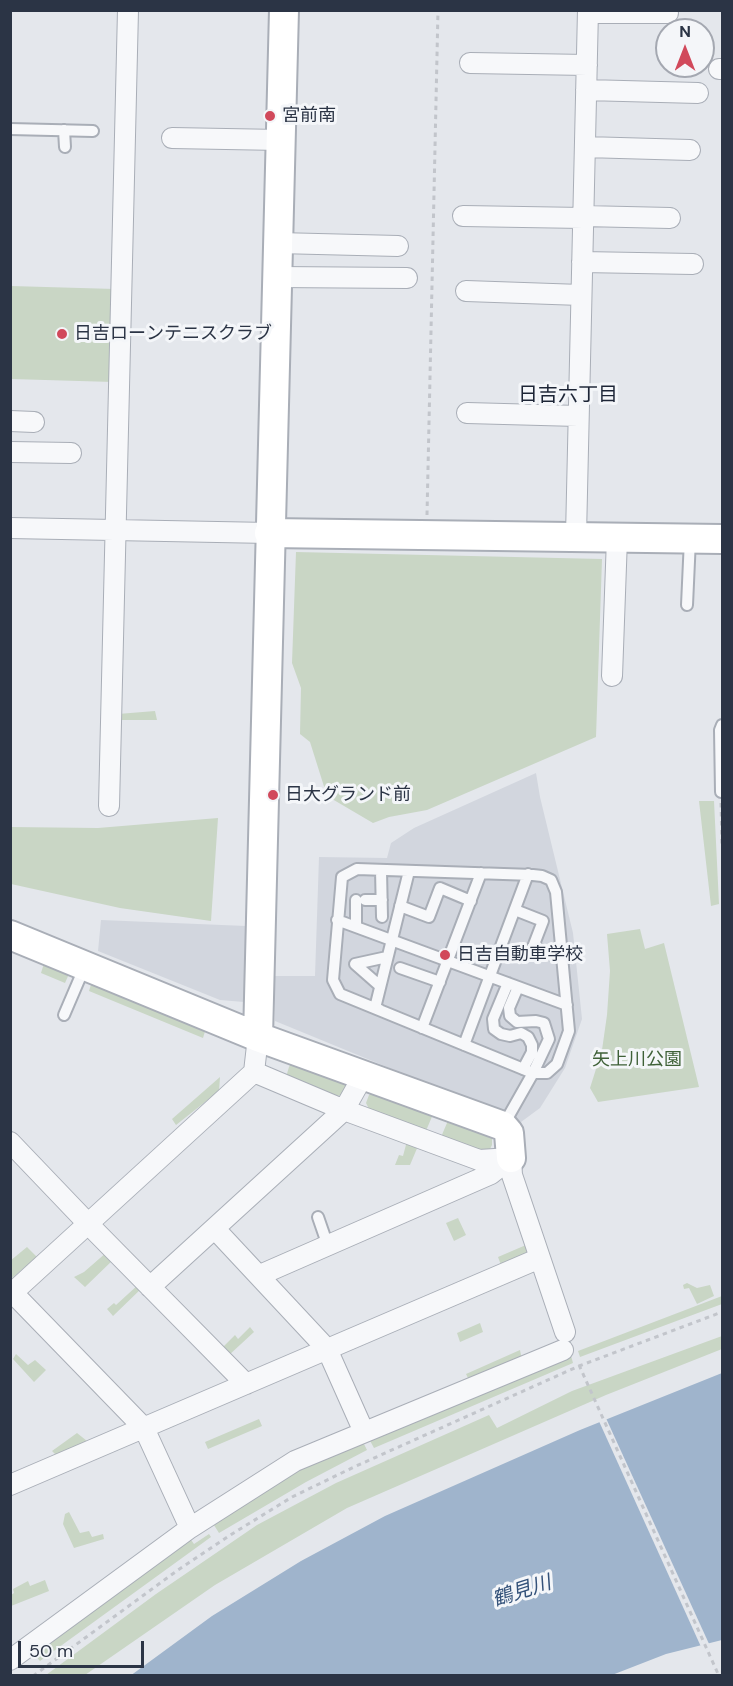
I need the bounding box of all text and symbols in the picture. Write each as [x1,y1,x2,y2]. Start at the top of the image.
north arrow [655,18,715,78]
text: N [679,21,691,42]
place label: 宮前南 [282,105,336,127]
marker: 宮前南 [263,109,277,123]
place label: 日吉ローンテニスクラブ [74,323,272,345]
marker: 日吉ローンテニスクラブ [55,327,69,341]
district label: 日吉六丁目 [518,384,618,408]
place label: 日大グランド前 [285,784,411,806]
marker: 日大グランド前 [266,788,280,802]
place label: 日吉自動車学校 [457,944,583,966]
marker: 日吉自動車学校 [438,948,452,962]
park label: 矢上川公園 [592,1049,682,1071]
water label: 鶴見川 [490,1571,554,1613]
scale bar [21,1629,147,1667]
text: 50 m [29,1639,73,1663]

